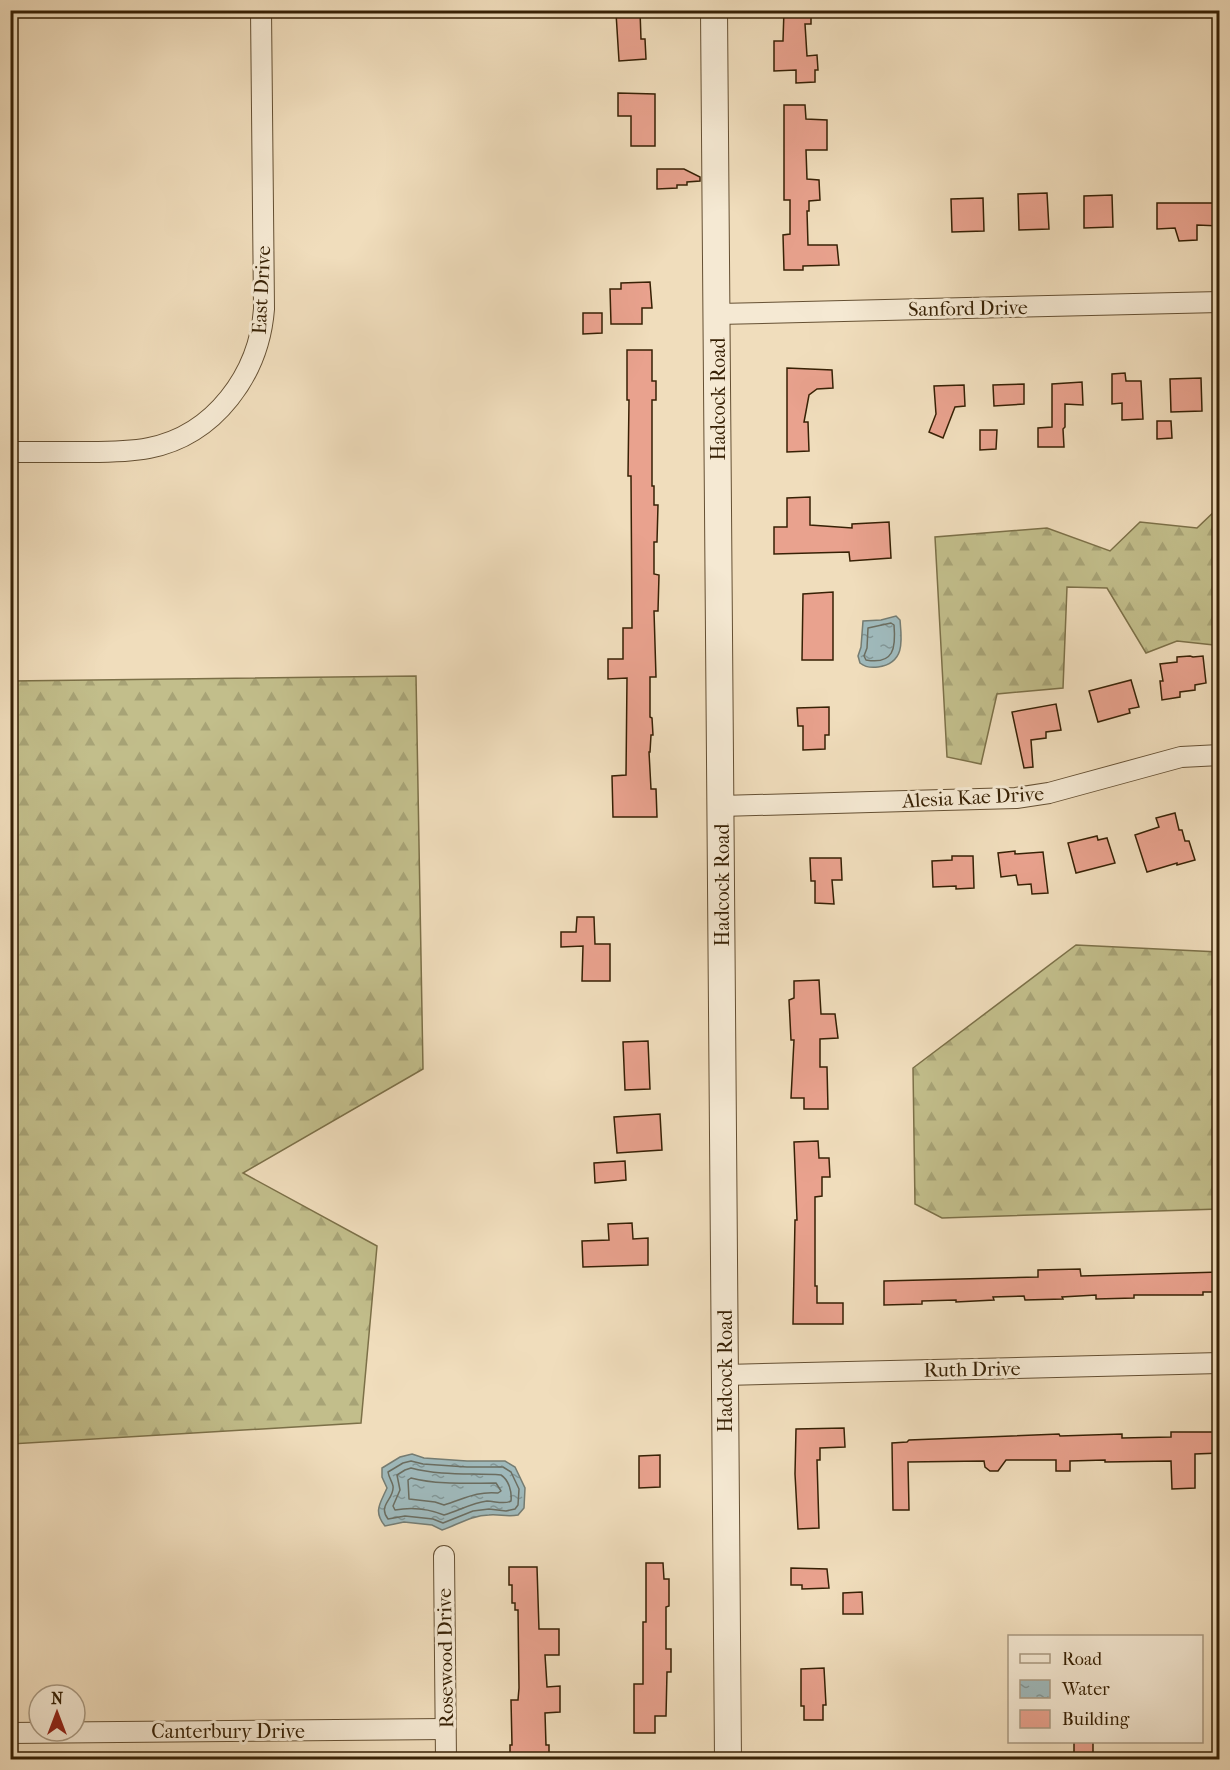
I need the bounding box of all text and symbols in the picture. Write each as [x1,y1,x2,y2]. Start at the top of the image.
street label: East Drive [248,245,275,335]
street label: Sanford Drive [908,296,1028,321]
street label: Hadcock Road [707,336,730,460]
street label: Alesia Kae Drive [900,782,1045,813]
street label: Hadcock Road [711,822,734,946]
street label: Hadcock Road [714,1308,737,1432]
street label: Ruth Drive [923,1357,1021,1382]
street label: Rosewood Drive [433,1588,458,1728]
legend [1008,1635,1203,1743]
text: Road [1062,1649,1102,1670]
text: Water [1061,1679,1110,1700]
north arrow [27,1683,87,1743]
text: N [51,1689,64,1708]
text: Building [1062,1709,1130,1730]
street label: Canterbury Drive [151,1720,305,1743]

